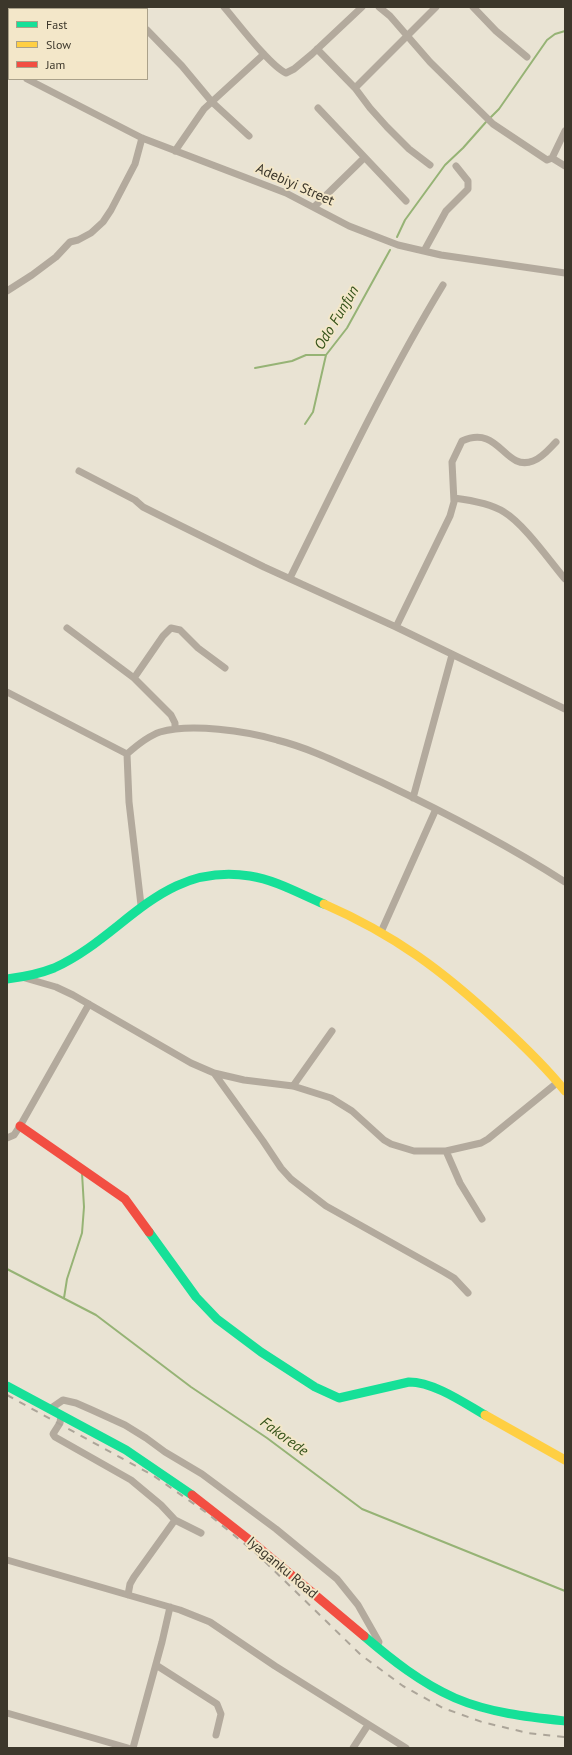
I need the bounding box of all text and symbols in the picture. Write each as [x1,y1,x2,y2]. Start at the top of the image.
legend [8,8,148,80]
text: Fast [46,17,67,32]
text: Slow [46,37,71,52]
text: Jam [46,57,65,72]
street label: Adebiyi Street [253,160,337,210]
water label: Odo Funfun [311,283,363,353]
water label: Fakorede [256,1414,312,1460]
street label: Iyaganku Road [243,1534,321,1602]

